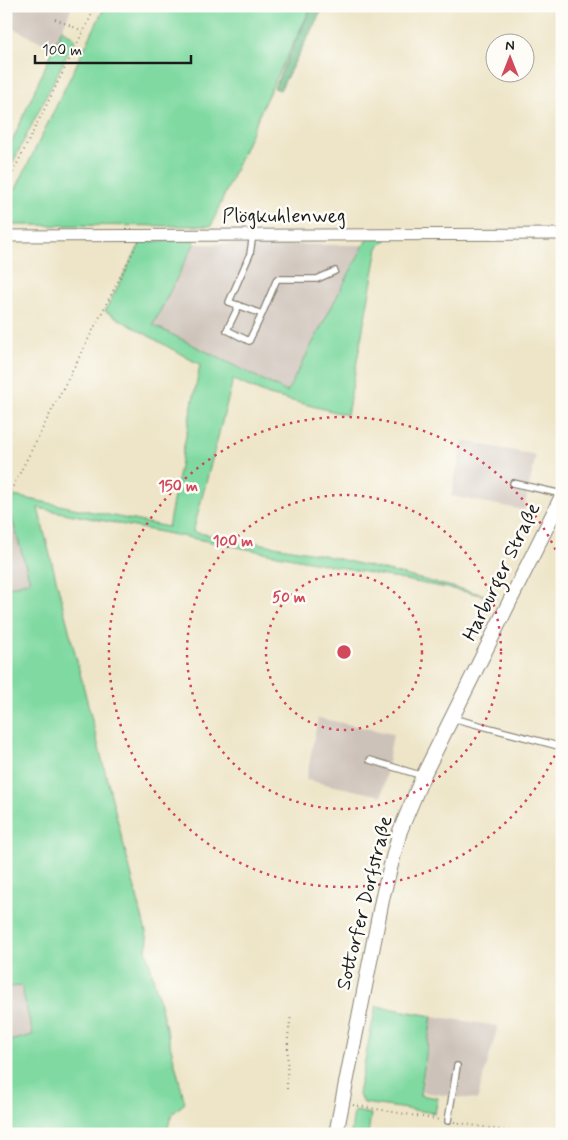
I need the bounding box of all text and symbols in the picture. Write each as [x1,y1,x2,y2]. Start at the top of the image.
scale bar [35,32,191,64]
north arrow [486,32,536,82]
text: N [505,37,515,55]
text: 100 m [42,41,82,61]
street label: Plögkuhlenweg [222,203,346,230]
text: 150 m [158,477,198,497]
street label: Harburger Straße [457,498,549,647]
text: 100 m [213,532,253,552]
text: 50 m [272,588,306,608]
centre of rings [335,643,353,661]
street label: Sottorfer Dorfstraße [330,813,400,993]

